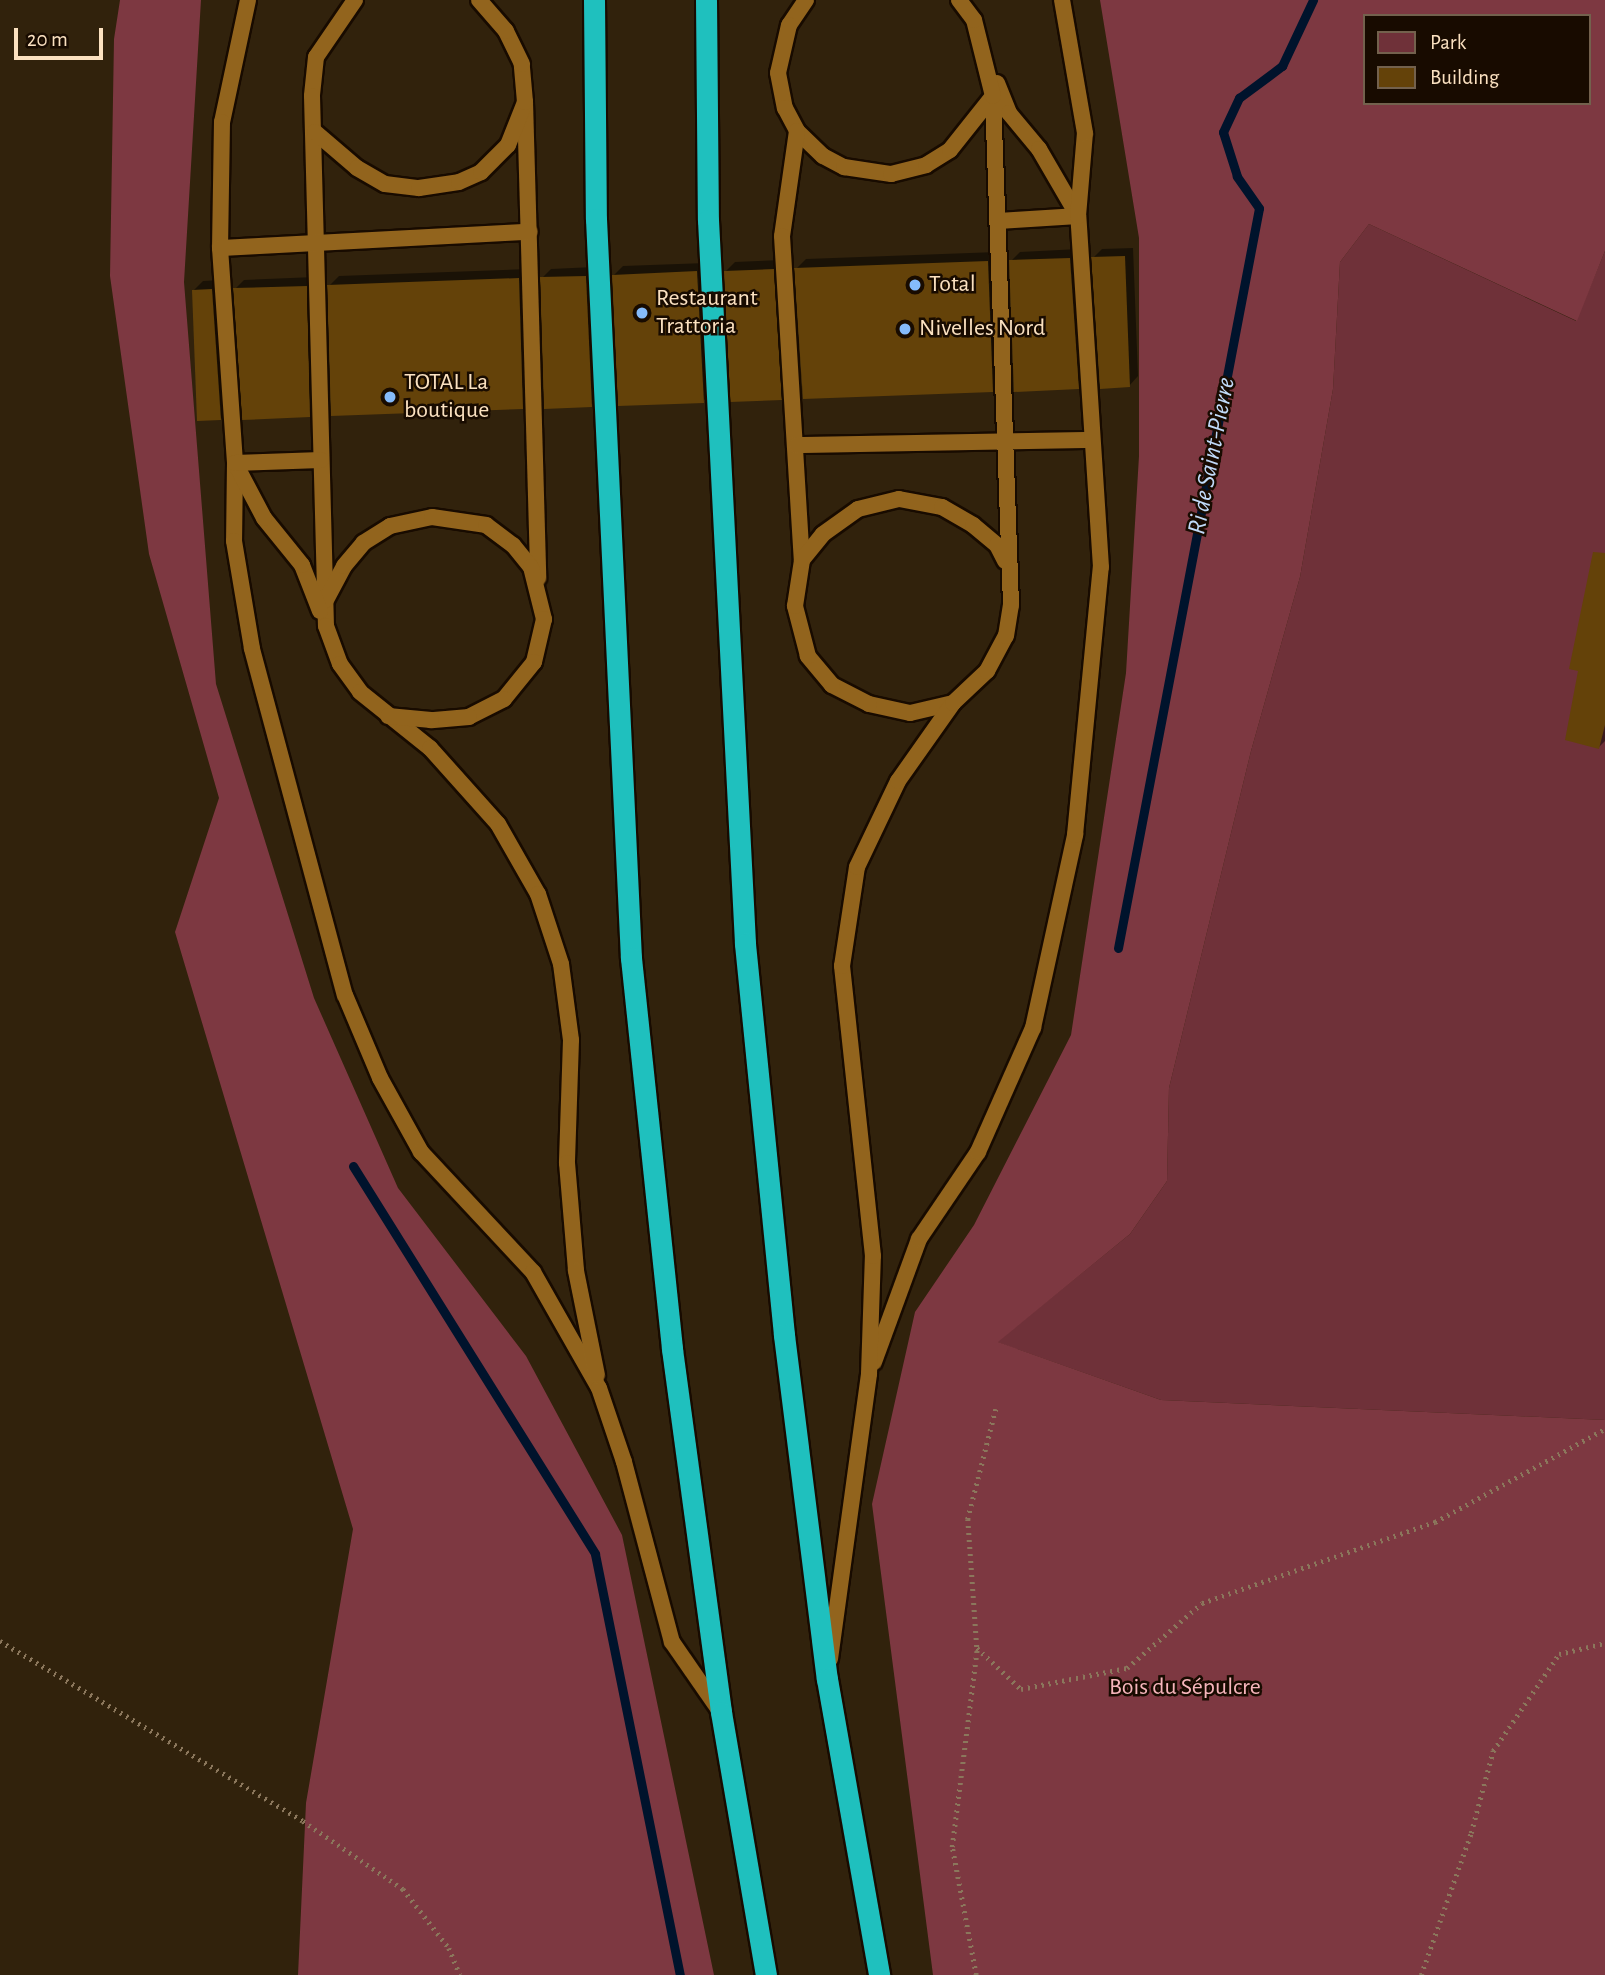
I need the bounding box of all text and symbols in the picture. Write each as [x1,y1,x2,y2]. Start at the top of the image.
scale bar [18,14,107,58]
legend [1364,14,1591,105]
text: 20 m [27,29,68,50]
text: Park [1430,32,1466,53]
text: Building [1430,67,1499,88]
place label: Total [929,271,976,299]
marker: Total [907,277,923,293]
place label: Restaurant Trattoria [656,285,758,341]
marker: Restaurant Trattoria [634,305,650,321]
place label: Nivelles Nord [919,315,1045,343]
marker: Nivelles Nord [897,321,913,337]
place label: TOTAL La boutique [404,369,489,425]
water label: Ri de Saint-Pierre [1181,375,1243,537]
marker: TOTAL La boutique [382,389,398,405]
park label: Bois du Sépulcre [1109,1674,1261,1702]

